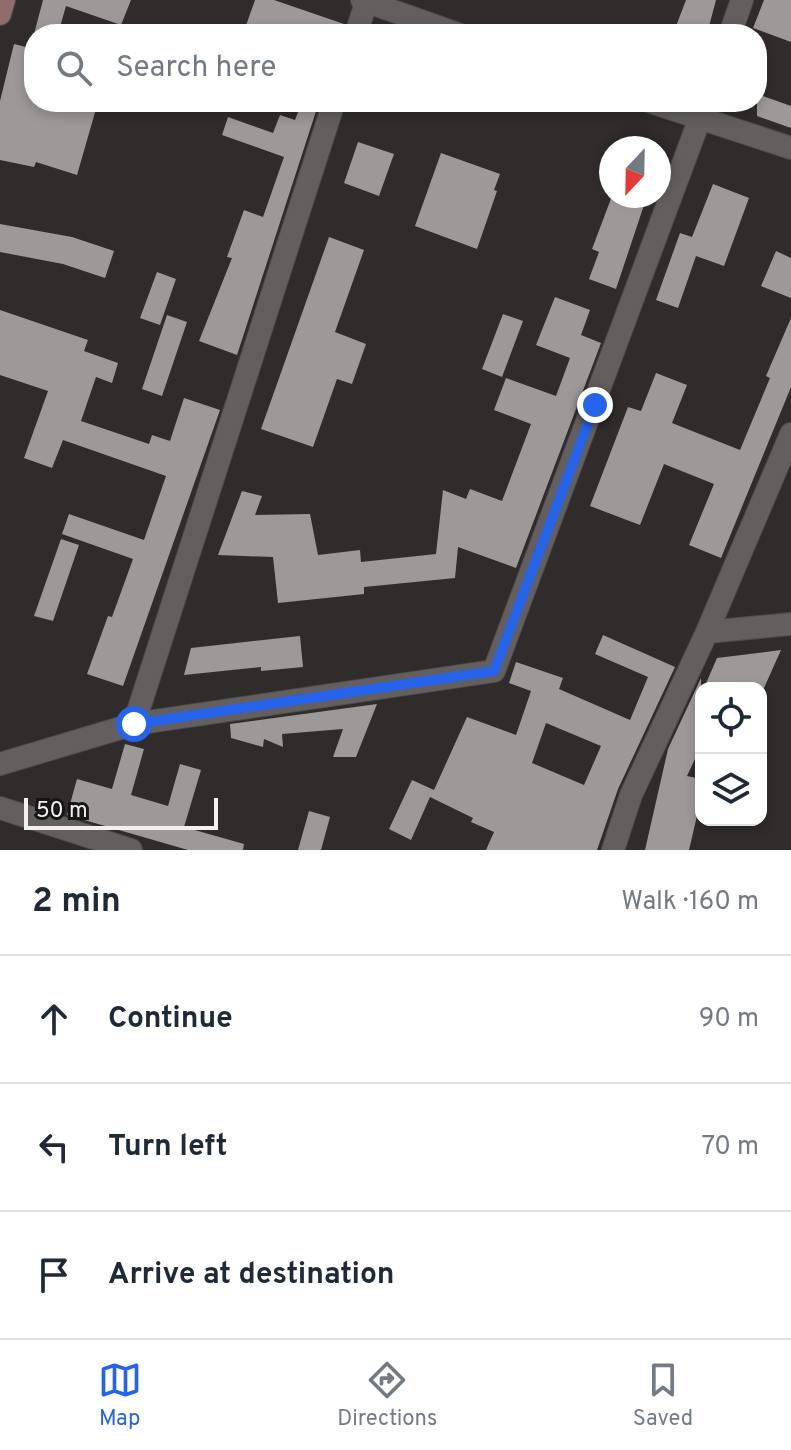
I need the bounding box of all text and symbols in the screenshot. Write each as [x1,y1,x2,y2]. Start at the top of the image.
search box [24,24,767,112]
icon: search [52,46,96,90]
text: Search here [116,50,276,87]
north arrow [599,136,671,208]
route end [577,387,613,423]
map controls [695,682,767,826]
button: locate [695,682,767,754]
route start [116,706,152,742]
button: layers [695,754,767,826]
scale bar [24,794,218,830]
text: 50 m [36,798,88,825]
text: 2 min [32,881,121,924]
text: Walk · 160 m [621,886,759,919]
icon: ahead [32,997,76,1041]
text: Continue [108,1001,233,1038]
text: 90 m [699,1003,759,1036]
icon: left [32,1125,76,1169]
text: Turn left [108,1129,228,1166]
text: 70 m [701,1131,759,1164]
icon: arrive [32,1253,76,1297]
text: Arrive at destination [108,1257,394,1294]
tab: Map [98,1358,142,1433]
tab: Directions [337,1358,437,1433]
tab: Saved [633,1358,693,1433]

